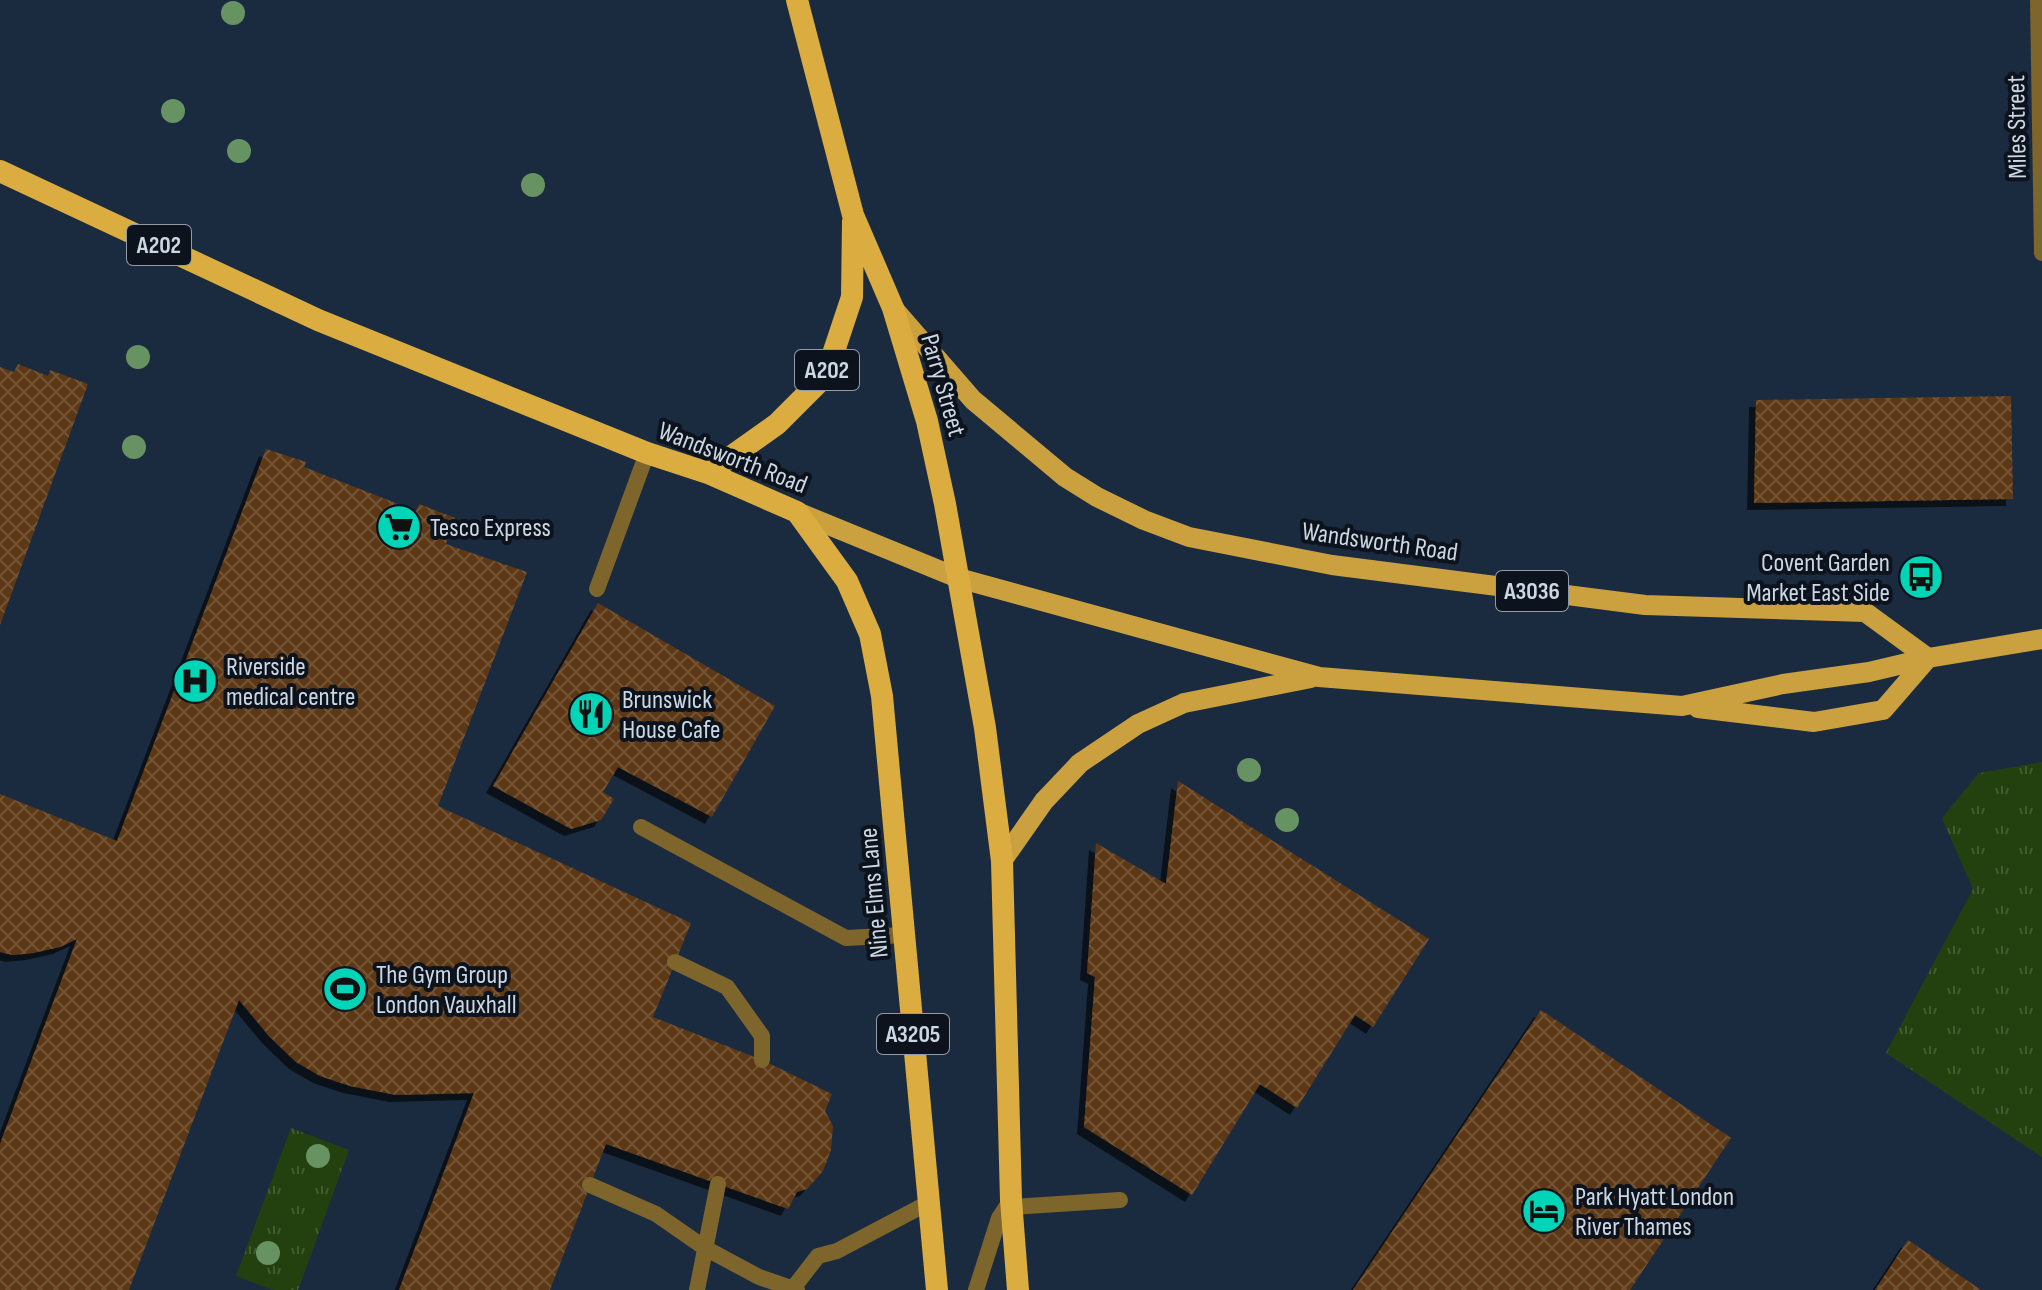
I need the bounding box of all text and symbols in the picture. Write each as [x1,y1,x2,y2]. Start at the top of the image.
street label: Miles Street [2001,75,2034,179]
road number: A202 [127,225,191,265]
street label: Parry Street [913,331,972,440]
road number: A202 [795,350,859,390]
street label: Wandsworth Road [654,416,811,501]
supermarket icon: Tesco Express [375,503,423,551]
place label: Tesco Express [430,513,551,544]
street label: Wandsworth Road [1300,516,1460,569]
place label: Covent Garden Market East Side [1746,548,1890,609]
bus stop icon: Covent Garden Market East Side [1897,553,1945,601]
road number: A3036 [1496,571,1568,611]
place label: Riverside medical centre [226,652,355,713]
hospital icon: Riverside medical centre [171,657,219,705]
place label: Brunswick House Cafe [622,685,720,746]
restaurant icon: Brunswick House Cafe [567,690,615,738]
street label: Nine Elms Lane [853,826,896,959]
place label: The Gym Group London Vauxhall [376,960,516,1021]
sports icon: The Gym Group London Vauxhall [321,965,369,1013]
road number: A3205 [877,1014,949,1054]
place label: Park Hyatt London River Thames [1575,1182,1734,1243]
hotel icon: Park Hyatt London River Thames [1520,1187,1568,1235]

